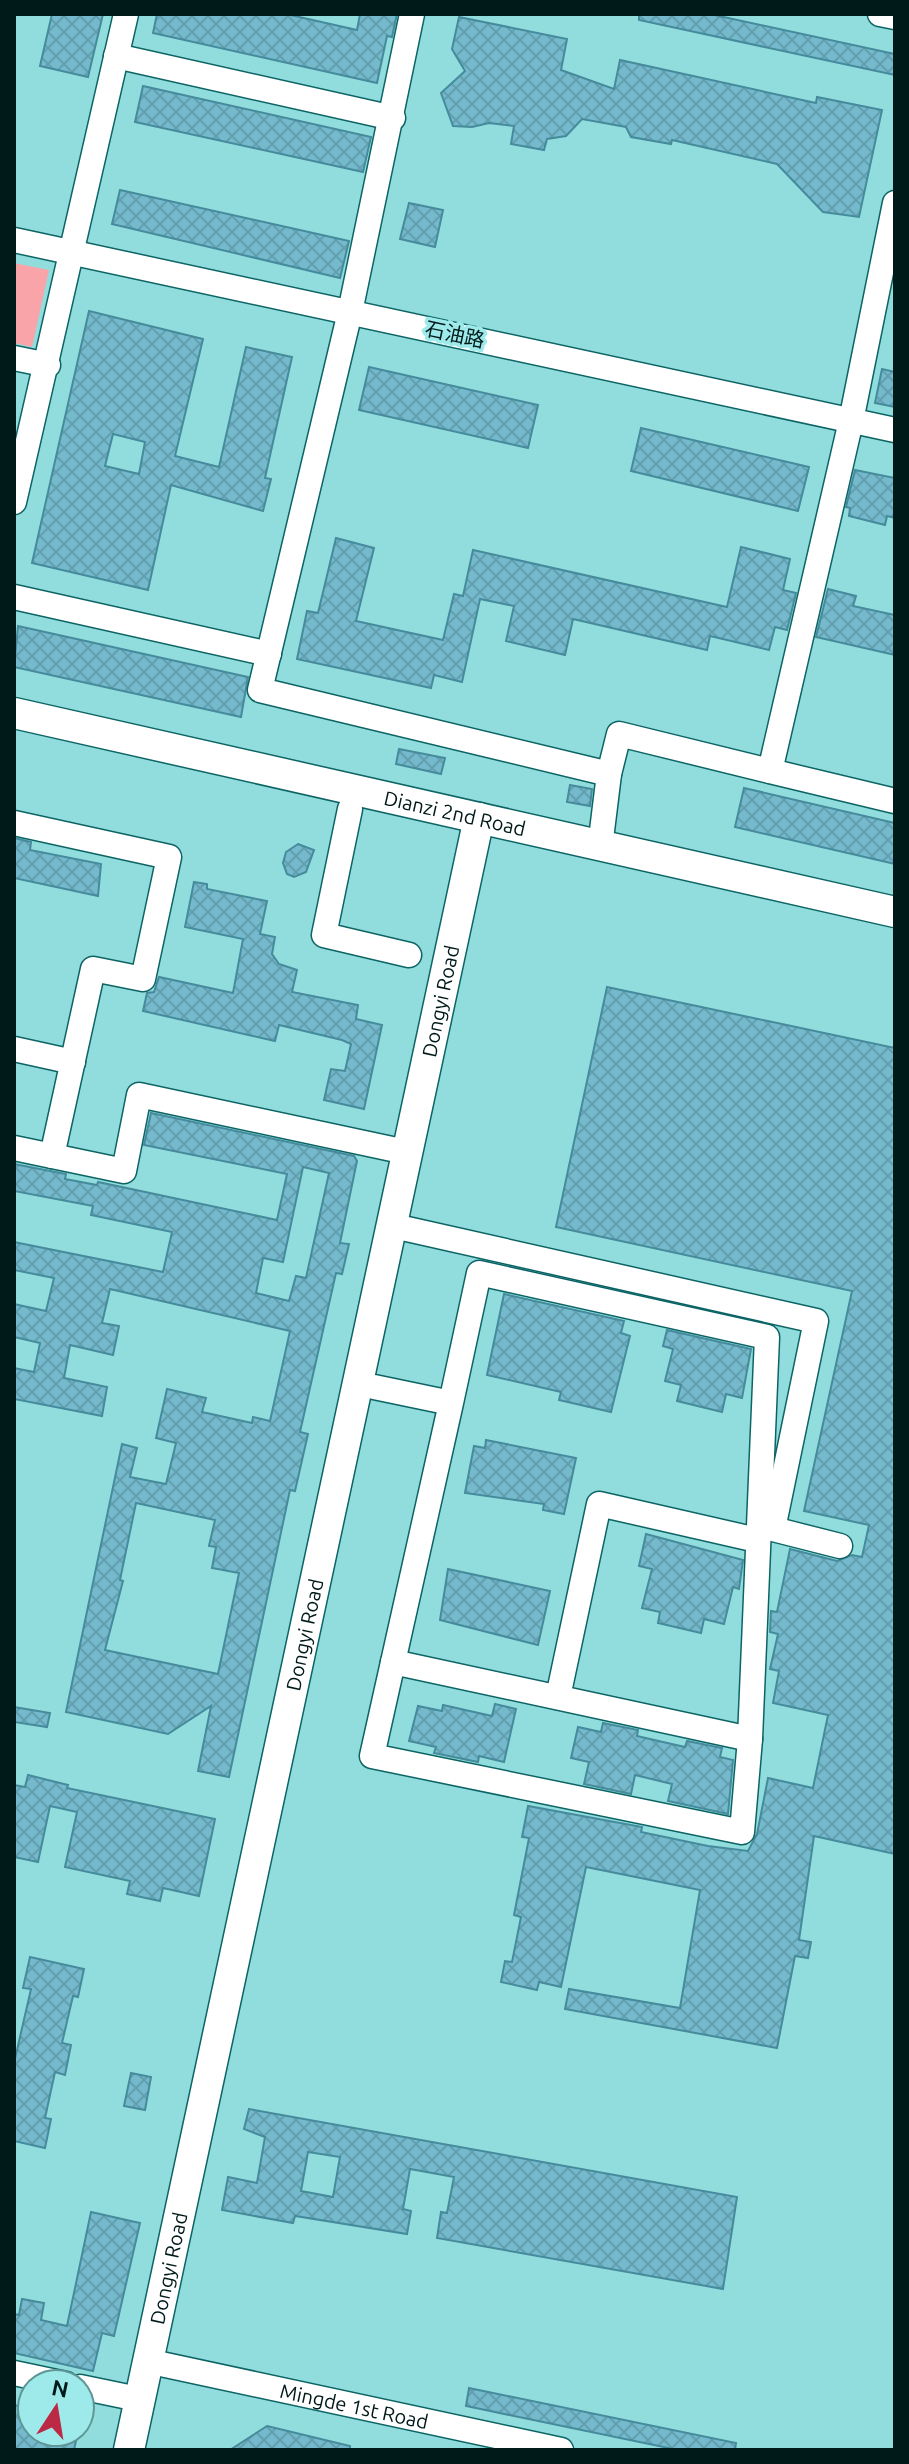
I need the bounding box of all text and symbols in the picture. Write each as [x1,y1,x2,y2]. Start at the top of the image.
street label: 石油路 [423,317,487,351]
street label: Dianzi 2nd Road [382,785,528,840]
street label: Dongyi Road [417,943,463,1059]
street label: Dongyi Road [281,1576,327,1693]
street label: Dongyi Road [145,2210,191,2326]
north arrow [16,2368,96,2448]
text: N [50,2374,71,2402]
street label: Mingde 1st Road [278,2378,431,2433]

